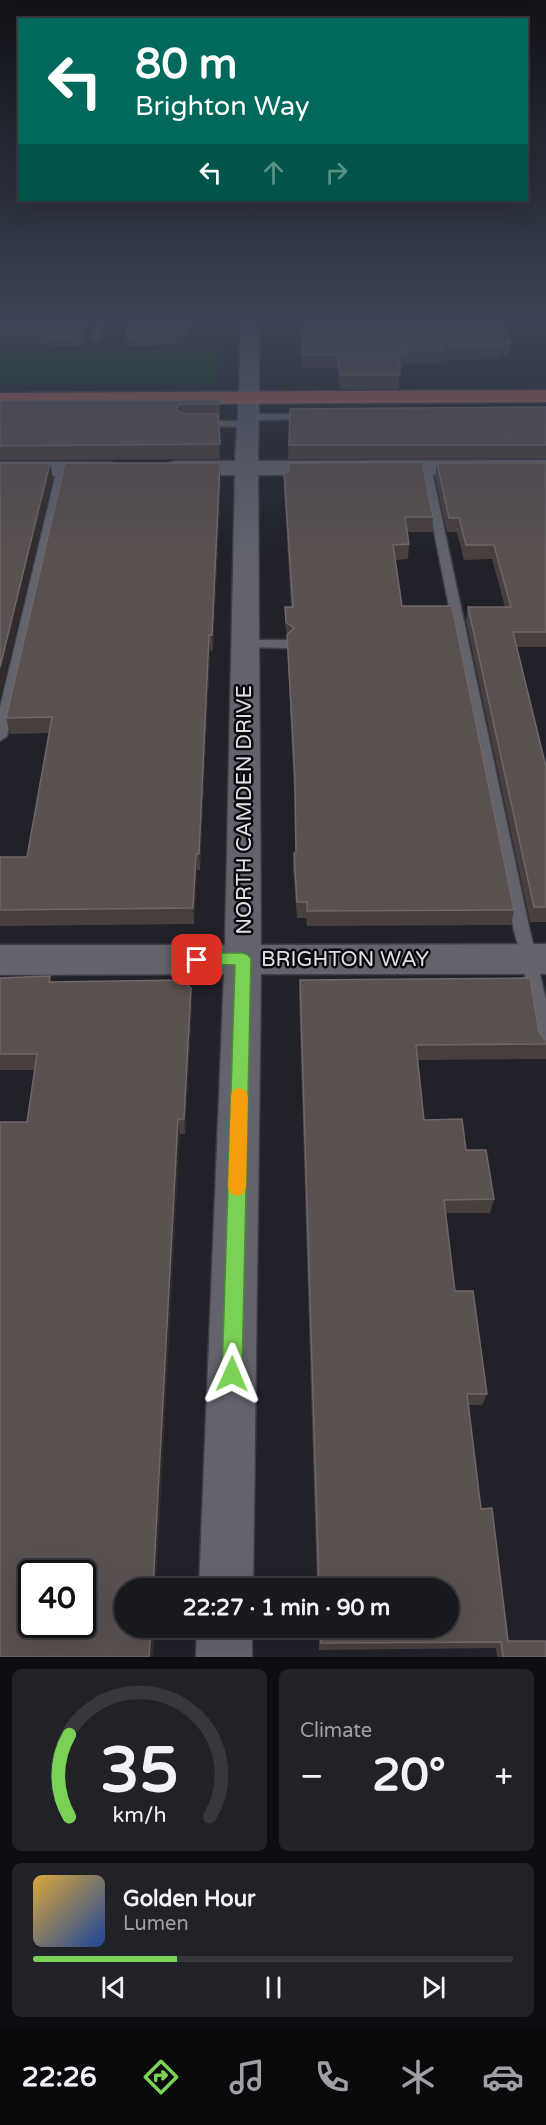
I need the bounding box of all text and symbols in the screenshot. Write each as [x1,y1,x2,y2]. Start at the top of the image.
text: 80 m [135,39,237,90]
icon: left [36,42,114,120]
text: Brighton Way [135,90,309,123]
icon: left [194,156,227,189]
icon: ahead [257,156,290,189]
icon: right [320,156,353,189]
street label: NORTH CAMDEN DRIVE [232,685,257,935]
pin [171,934,222,985]
icon: arrive [180,943,213,976]
street label: BRIGHTON WAY [261,947,429,972]
position arrow [200,1342,264,1406]
speed limit sign: 40 [18,1560,96,1638]
text: 22:27 · 1 min · 90 m [183,1595,390,1621]
text: Climate [300,1719,372,1743]
text: 35 [100,1734,179,1809]
text: 20° [372,1749,446,1803]
text: − [300,1757,324,1796]
text: + [494,1757,513,1796]
text: km/h [113,1802,166,1828]
text: Golden Hour [123,1886,255,1912]
text: Lumen [123,1912,189,1936]
icon: previous [97,1971,130,2004]
icon: pause [257,1971,290,2004]
icon: next [417,1971,450,2004]
icon: directions [140,2056,182,2098]
icon: music [226,2056,268,2098]
icon: phone [311,2056,353,2098]
icon: climate [397,2056,439,2098]
icon: car [482,2056,524,2098]
text: 22:26 [22,2061,97,2094]

